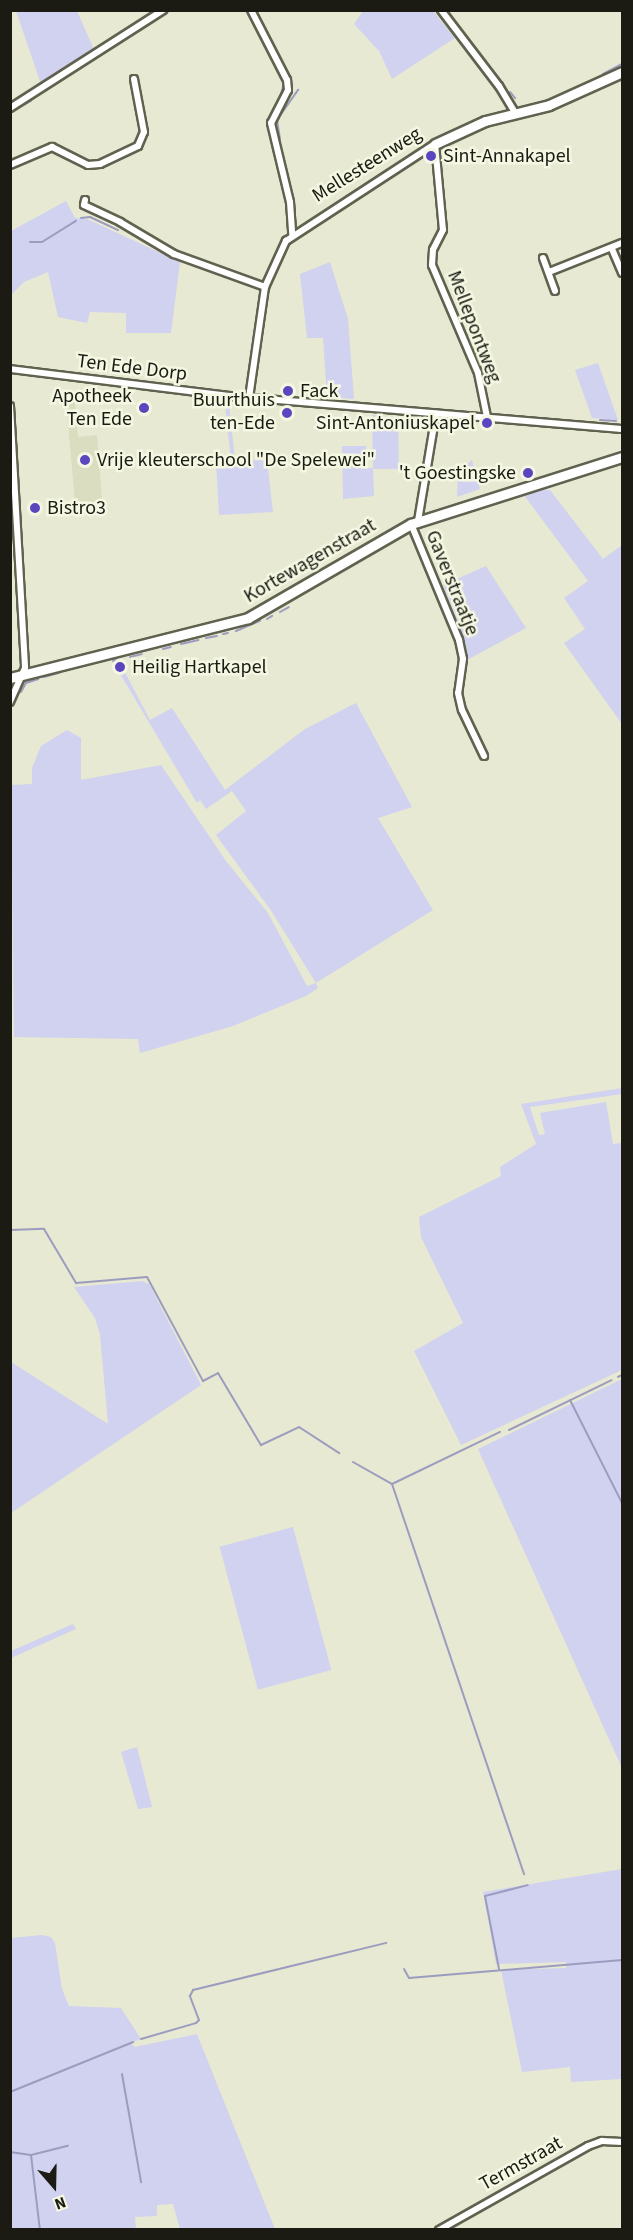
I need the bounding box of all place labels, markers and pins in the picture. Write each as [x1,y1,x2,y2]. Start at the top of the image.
place label: Sint-Annakapel [443,144,571,168]
marker: Sint-Annakapel [424,149,438,163]
place label: Fack [300,379,338,403]
place label: Apotheek Ten Ede [52,384,132,431]
marker: Fack [281,384,295,398]
place label: Buurthuis ten-Ede [193,389,275,436]
marker: Apotheek Ten Ede [137,401,151,415]
marker: Buurthuis ten-Ede [280,406,294,420]
place label: Sint-Antoniuskapel [316,411,475,435]
marker: Sint-Antoniuskapel [480,416,494,430]
place label: Vrije kleuterschool "De Spelewei" [97,448,375,472]
marker: Vrije kleuterschool "De Spelewei" [78,453,92,467]
place label: 't Goestingske [399,461,516,485]
marker: 't Goestingske [521,466,535,480]
place label: Bistro3 [47,496,106,520]
marker: Bistro3 [28,501,42,515]
place label: Heilig Hartkapel [132,655,267,679]
marker: Heilig Hartkapel [113,660,127,674]

